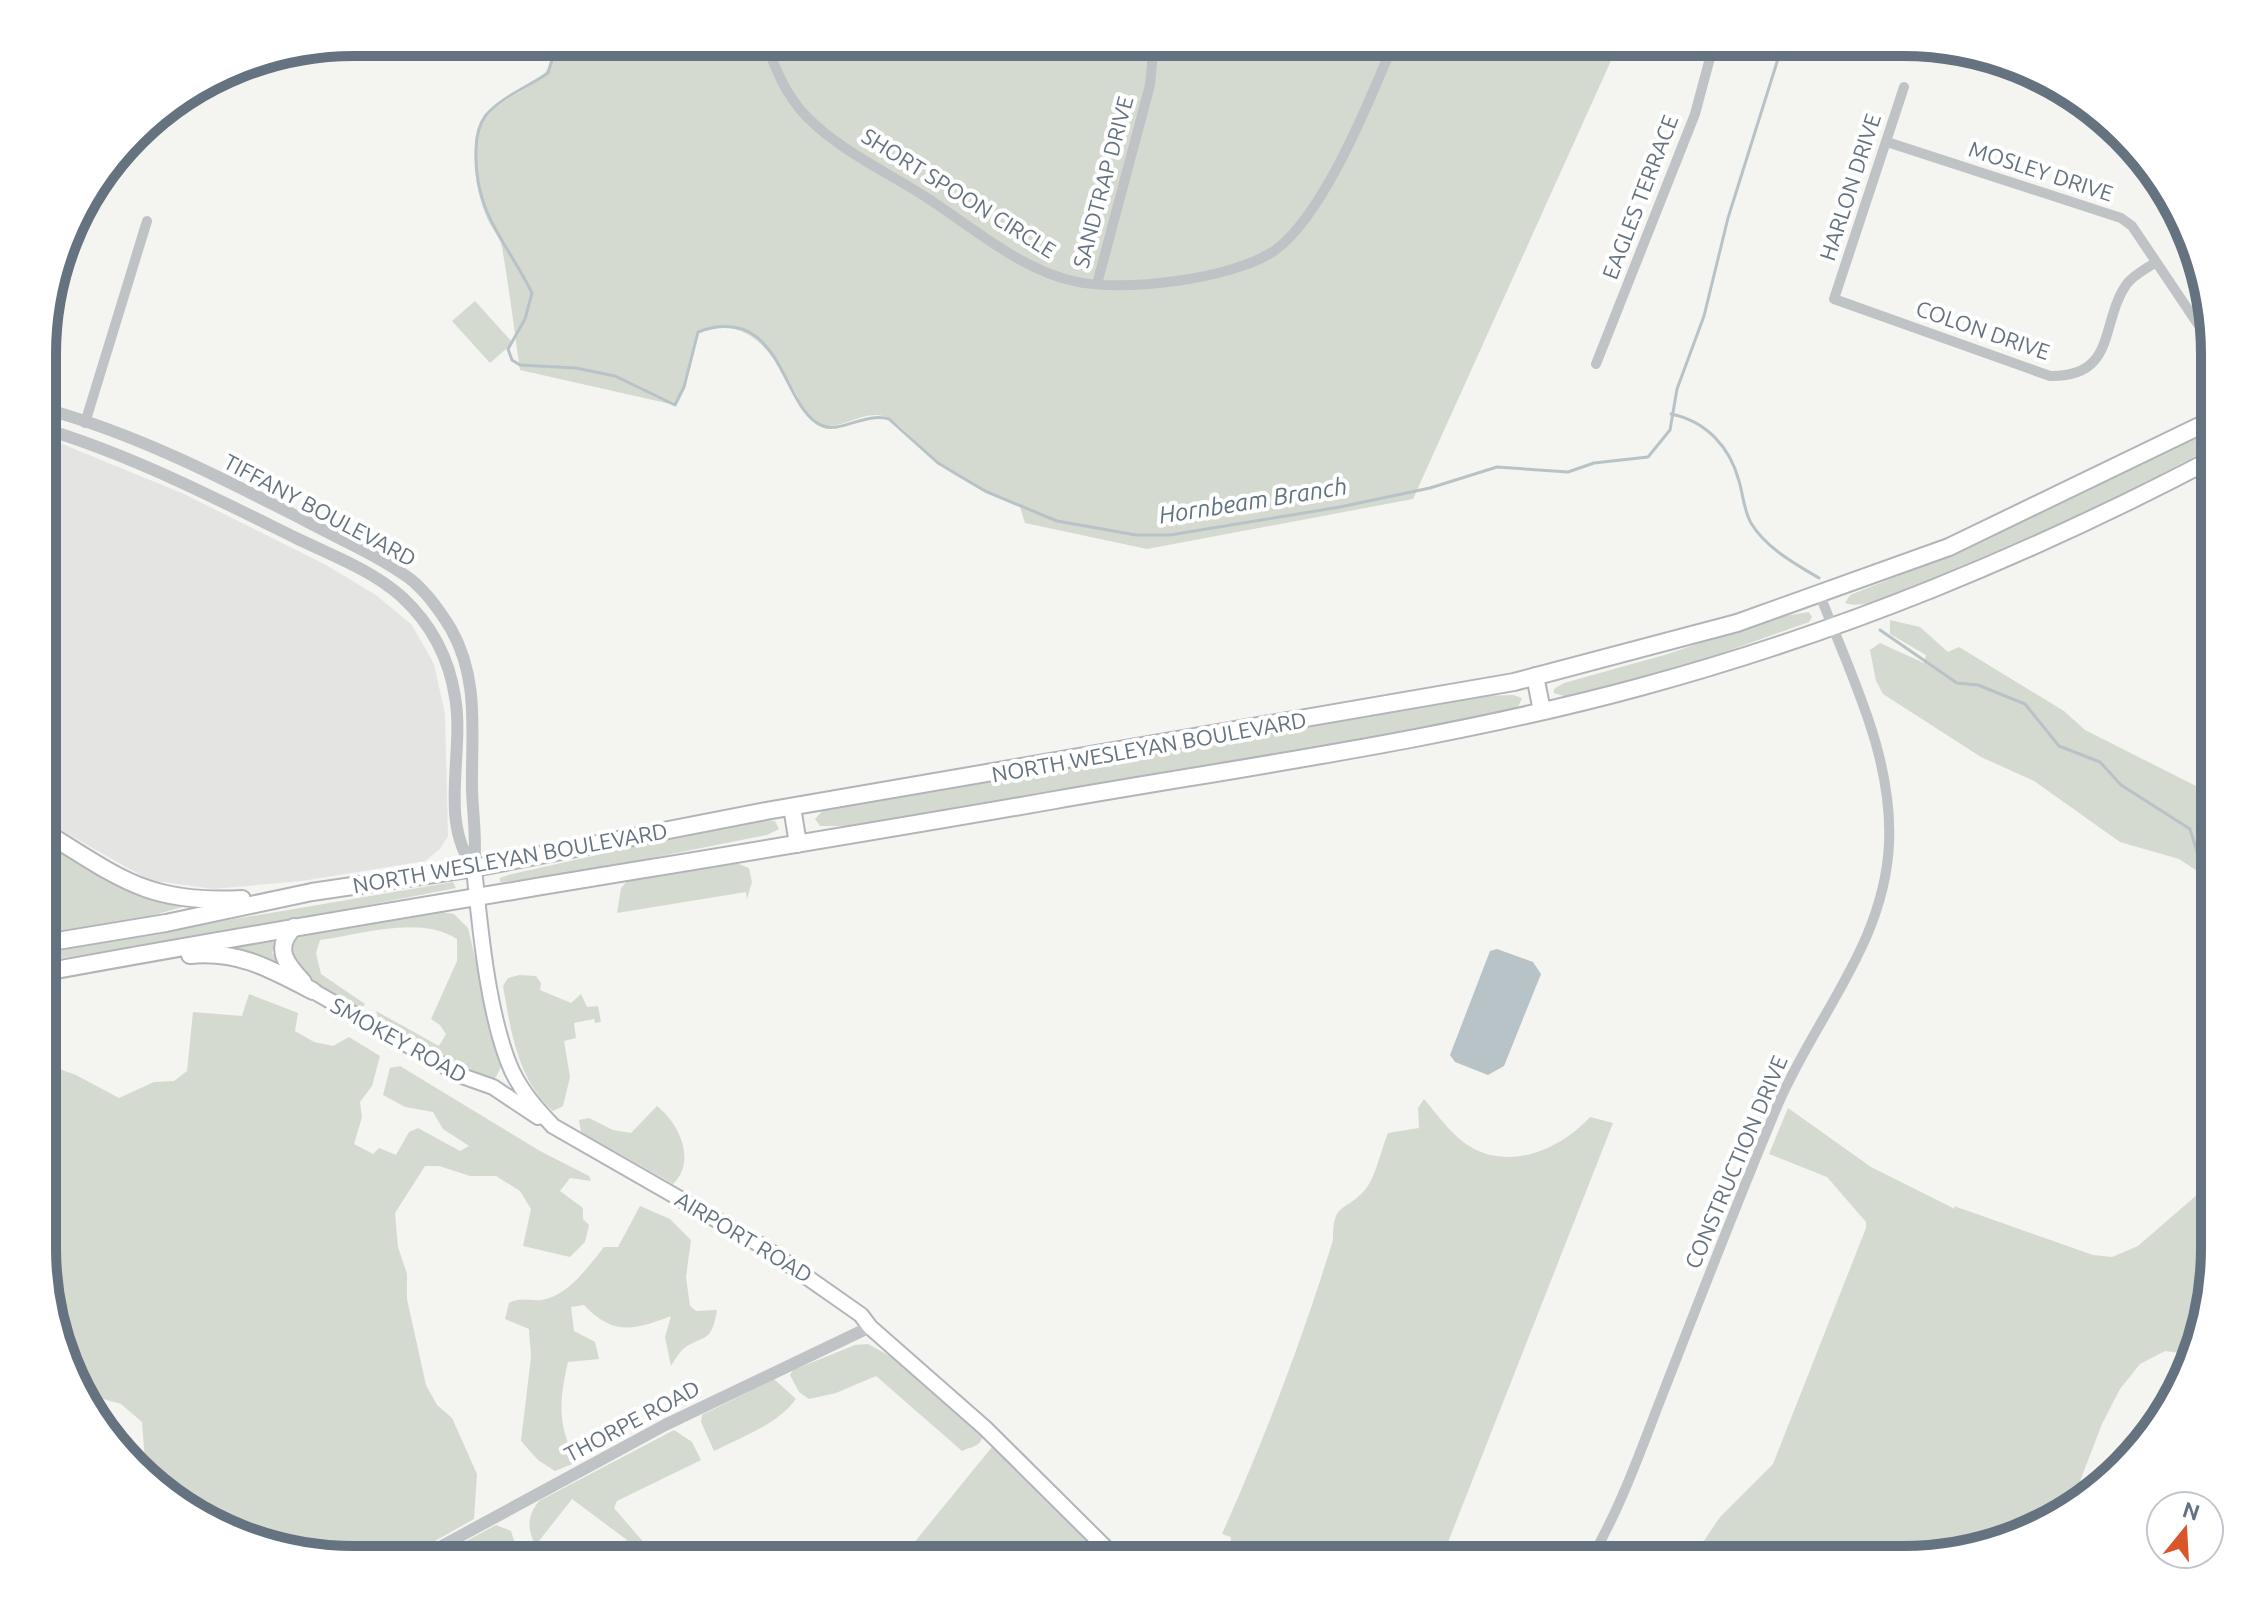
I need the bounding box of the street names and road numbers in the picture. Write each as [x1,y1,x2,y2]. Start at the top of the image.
street label: SANDTRAP DRIVE [1068,93,1137,271]
street label: HARLON DRIVE [1814,110,1885,263]
street label: EAGLES TERRACE [1597,111,1682,283]
street label: SHORT SPOON CIRCLE [858,123,1061,263]
street label: MOSLEY DRIVE [1966,135,2116,206]
street label: COLON DRIVE [1913,295,2053,364]
street label: TIFFANY BOULEVARD [220,448,421,571]
street label: NORTH WESLEYAN BOULEVARD [990,706,1308,787]
street label: NORTH WESLEYAN BOULEVARD [351,817,669,898]
street label: SMOKEY ROAD [327,992,472,1087]
street label: CONSTRUCTION DRIVE [1679,1051,1792,1272]
street label: AIRPORT ROAD [671,1186,817,1287]
street label: THORPE ROAD [560,1374,704,1467]

